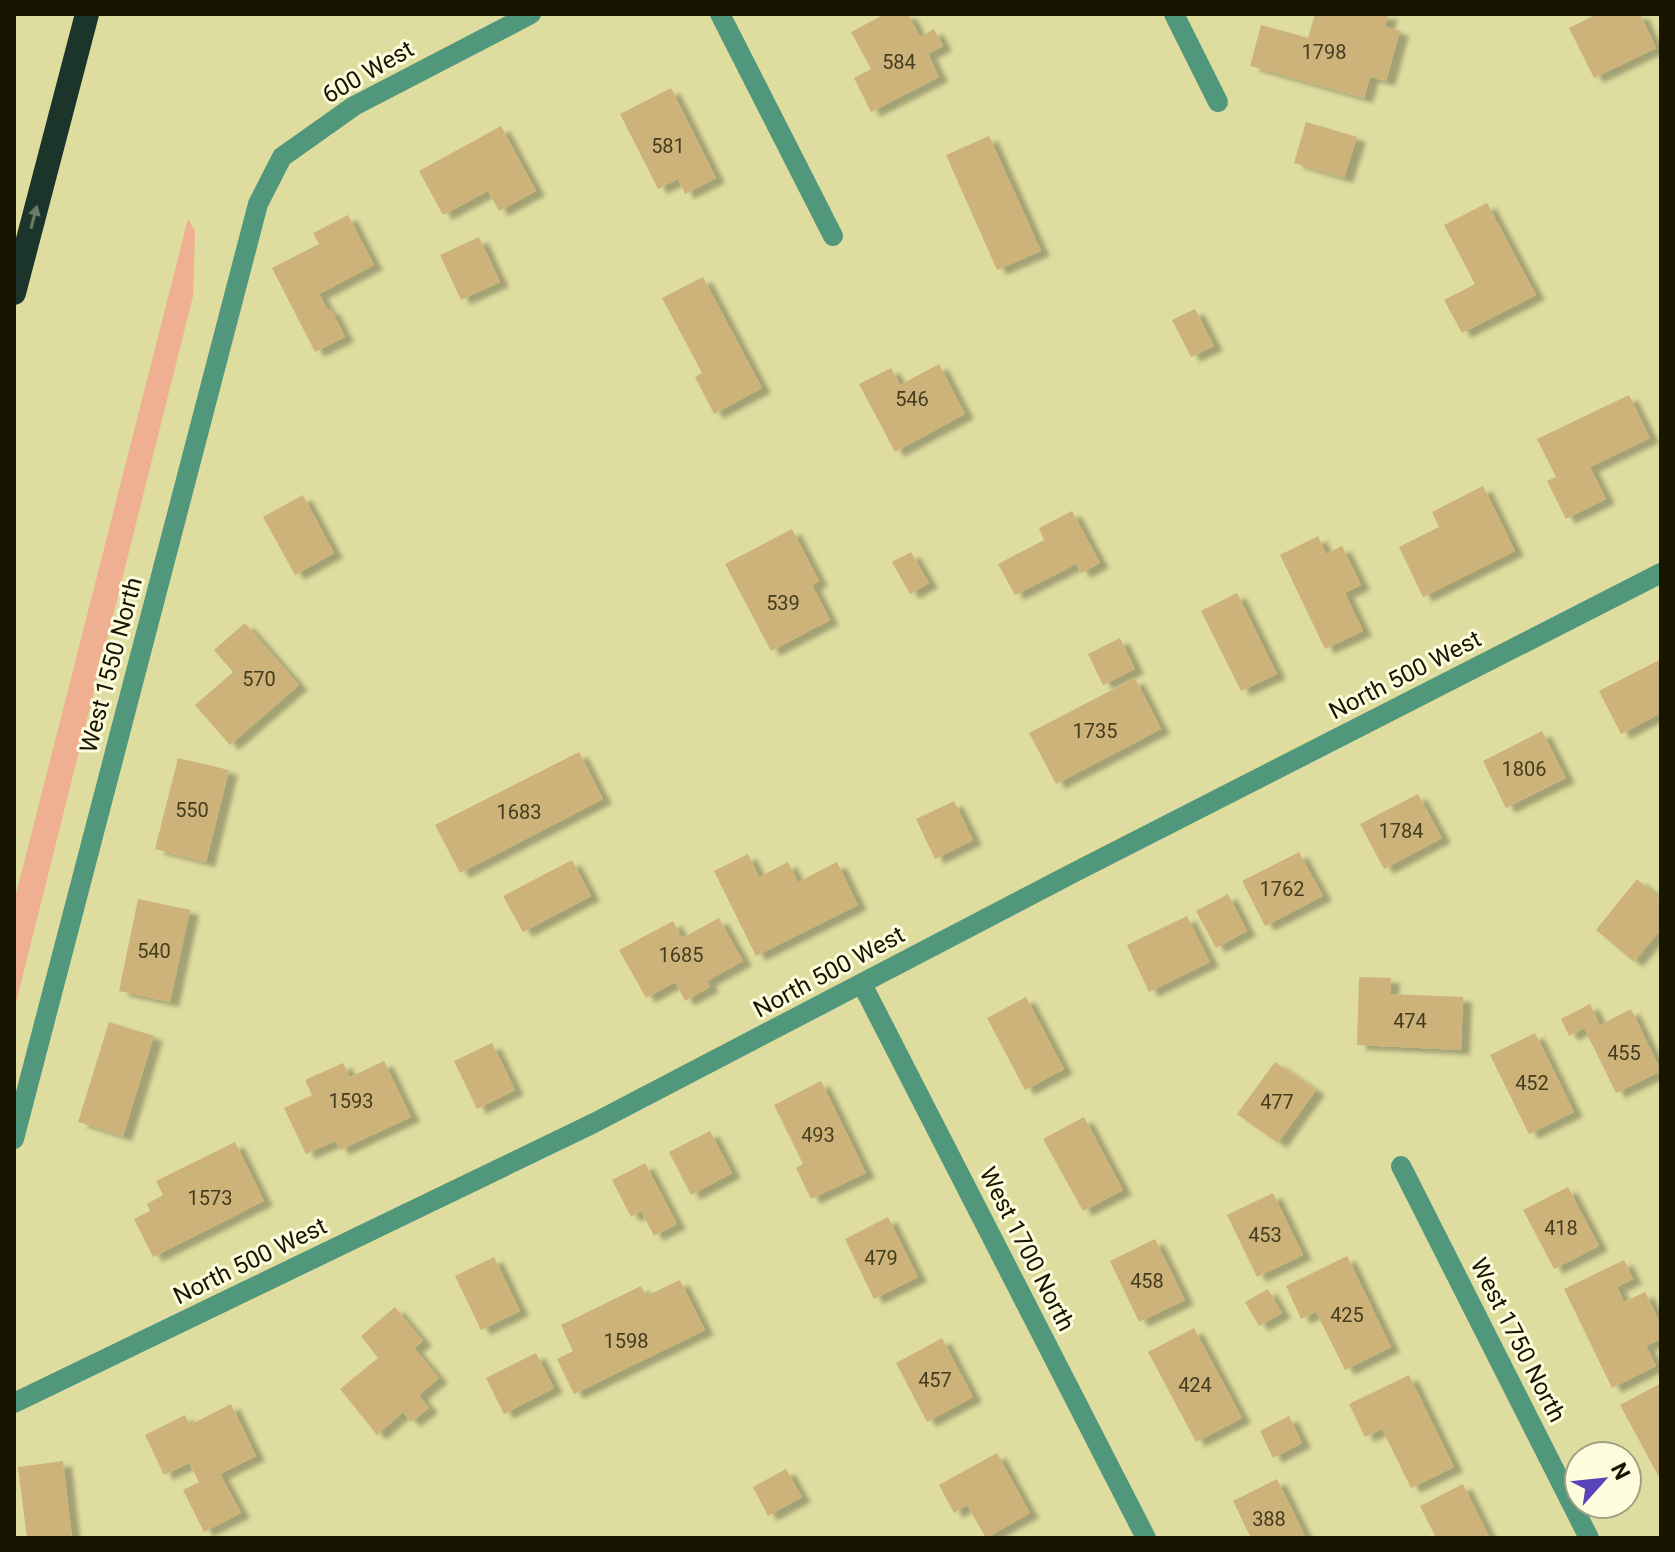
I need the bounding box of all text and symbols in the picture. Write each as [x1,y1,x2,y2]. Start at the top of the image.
street label: 600 West [318,35,419,109]
house number: 1798 [1302,40,1346,64]
house number: 584 [882,50,916,74]
house number: 581 [651,134,685,158]
one-way arrow [28,205,40,230]
house number: 546 [895,387,929,411]
street label: West 1550 North [74,574,148,756]
house number: 539 [766,591,800,615]
street label: North 500 West [1324,625,1486,725]
house number: 570 [242,667,276,691]
house number: 1735 [1073,719,1117,743]
house number: 1806 [1502,757,1546,781]
house number: 550 [175,798,209,822]
house number: 1683 [497,800,541,824]
house number: 1784 [1379,819,1423,843]
house number: 1762 [1260,877,1304,901]
street label: North 500 West [749,920,909,1024]
house number: 540 [137,939,171,963]
house number: 1685 [659,943,703,967]
house number: 474 [1393,1009,1427,1033]
house number: 455 [1607,1041,1641,1065]
house number: 452 [1515,1071,1549,1095]
house number: 1593 [329,1089,373,1113]
house number: 477 [1260,1090,1294,1114]
house number: 493 [801,1123,835,1147]
street label: West 1700 North [974,1162,1080,1336]
house number: 1573 [188,1186,232,1210]
street label: North 500 West [169,1212,331,1310]
house number: 418 [1544,1216,1578,1240]
house number: 453 [1248,1223,1282,1247]
house number: 479 [864,1246,898,1270]
street label: West 1750 North [1465,1253,1571,1427]
house number: 458 [1130,1269,1164,1293]
house number: 425 [1330,1303,1364,1327]
house number: 1598 [604,1329,648,1353]
house number: 457 [918,1368,952,1392]
house number: 424 [1178,1373,1212,1397]
north arrow [1563,1440,1643,1520]
text: N [1606,1459,1635,1484]
house number: 388 [1252,1507,1286,1531]

